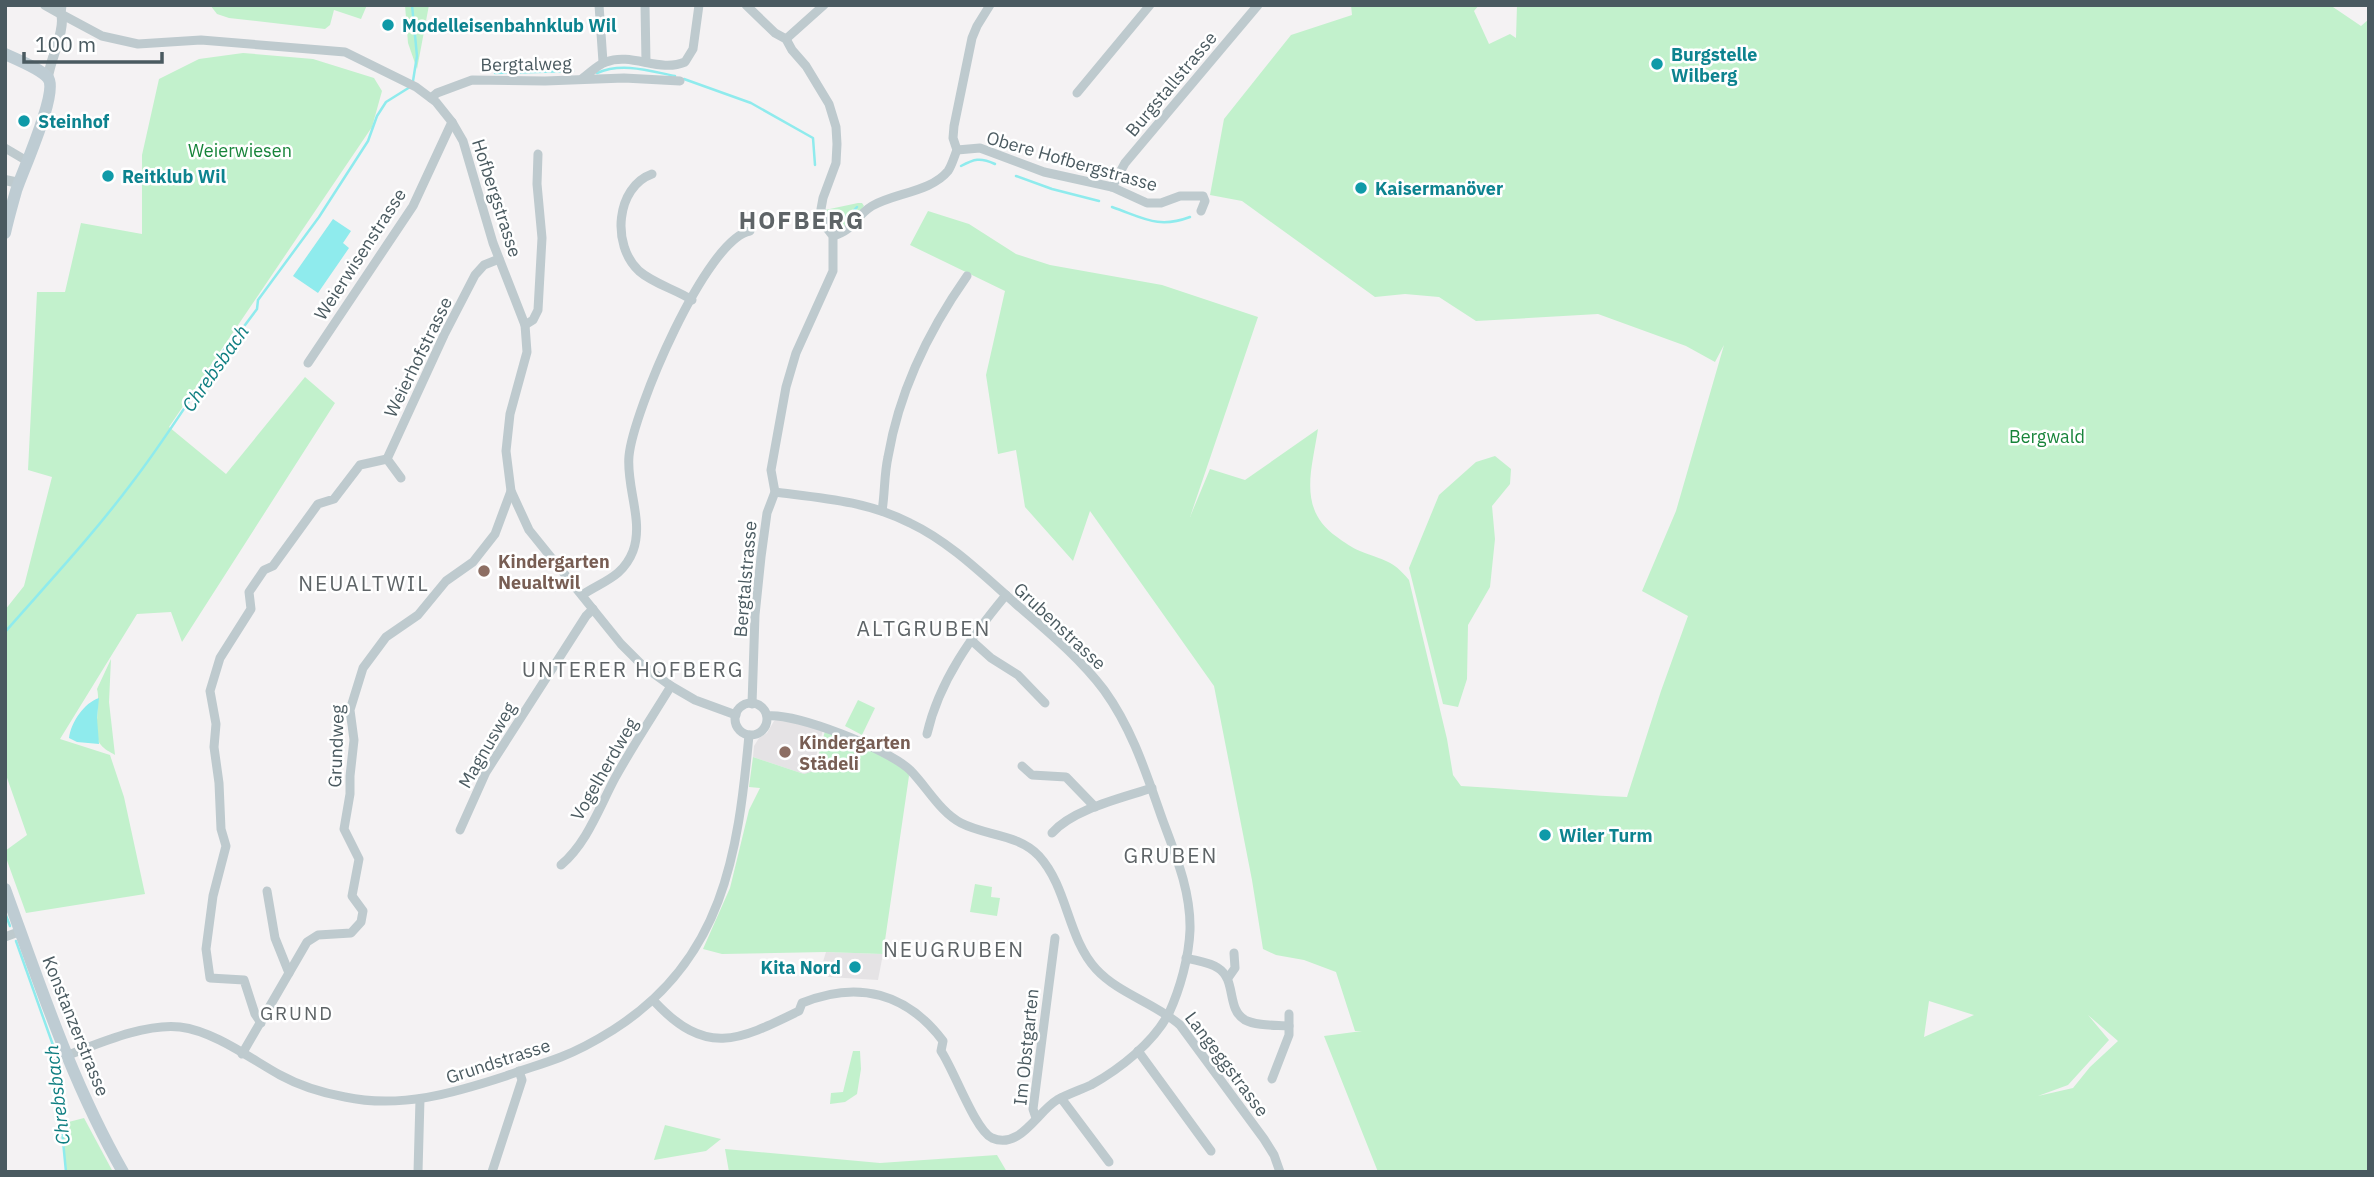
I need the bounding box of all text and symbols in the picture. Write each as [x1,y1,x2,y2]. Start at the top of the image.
place label: Modelleisenbahnklub Wil [402,14,617,37]
marker: Modelleisenbahnklub Wil [380,17,396,33]
scale bar [24,21,163,65]
street label: Burgstallstrasse [1120,27,1222,141]
text: 100 m [35,30,96,58]
place label: Burgstelle Wilberg [1671,43,1757,87]
street label: Bergtalweg [480,52,572,76]
marker: Burgstelle Wilberg [1649,56,1665,72]
place label: Steinhof [38,110,110,133]
marker: Steinhof [16,113,32,129]
street label: Obere Hofbergstrasse [984,126,1160,196]
street label: Hofbergstrasse [467,136,527,260]
park label: Weierwiesen [188,139,292,162]
place label: Reitklub Wil [122,165,226,188]
marker: Reitklub Wil [100,168,116,184]
place label: Kaisermanöver [1375,177,1503,200]
marker: Kaisermanöver [1353,180,1369,196]
street label: Weierwisenstrasse [309,184,411,324]
district label: HOFBERG [739,204,865,236]
street label: Weierhofstrasse [379,293,457,421]
water label: Chrebsbach [176,320,254,416]
park label: Bergwald [2009,425,2085,448]
street label: Bergtalstrasse [728,520,762,638]
place label: Kindergarten Neualtwil [498,550,610,594]
marker: Kindergarten Neualtwil [476,563,492,579]
district label: NEUALTWIL [298,569,430,597]
street label: Grubenstrasse [1009,577,1111,675]
district label: ALTGRUBEN [857,614,991,642]
district label: UNTERER HOFBERG [522,655,744,683]
street label: Magnusweg [453,697,521,792]
street label: Grundweg [323,704,349,788]
street label: Vogelherdweg [565,713,643,824]
place label: Kindergarten Städeli [799,731,911,775]
marker: Kindergarten Städeli [777,744,793,760]
place label: Wiler Turm [1559,824,1653,847]
marker: Wiler Turm [1537,827,1553,843]
district label: GRUBEN [1124,841,1218,869]
district label: NEUGRUBEN [883,935,1025,963]
street label: Konstanzerstrasse [37,953,115,1100]
place label: Kita Nord [761,956,841,979]
marker: Kita Nord [847,959,863,975]
street label: Im Obstgarten [1008,988,1044,1106]
district label: GRUND [260,1001,334,1025]
street label: Langeggstrasse [1180,1007,1274,1121]
street label: Grundstrasse [443,1033,553,1089]
water label: Chrebsbach [39,1044,75,1146]

